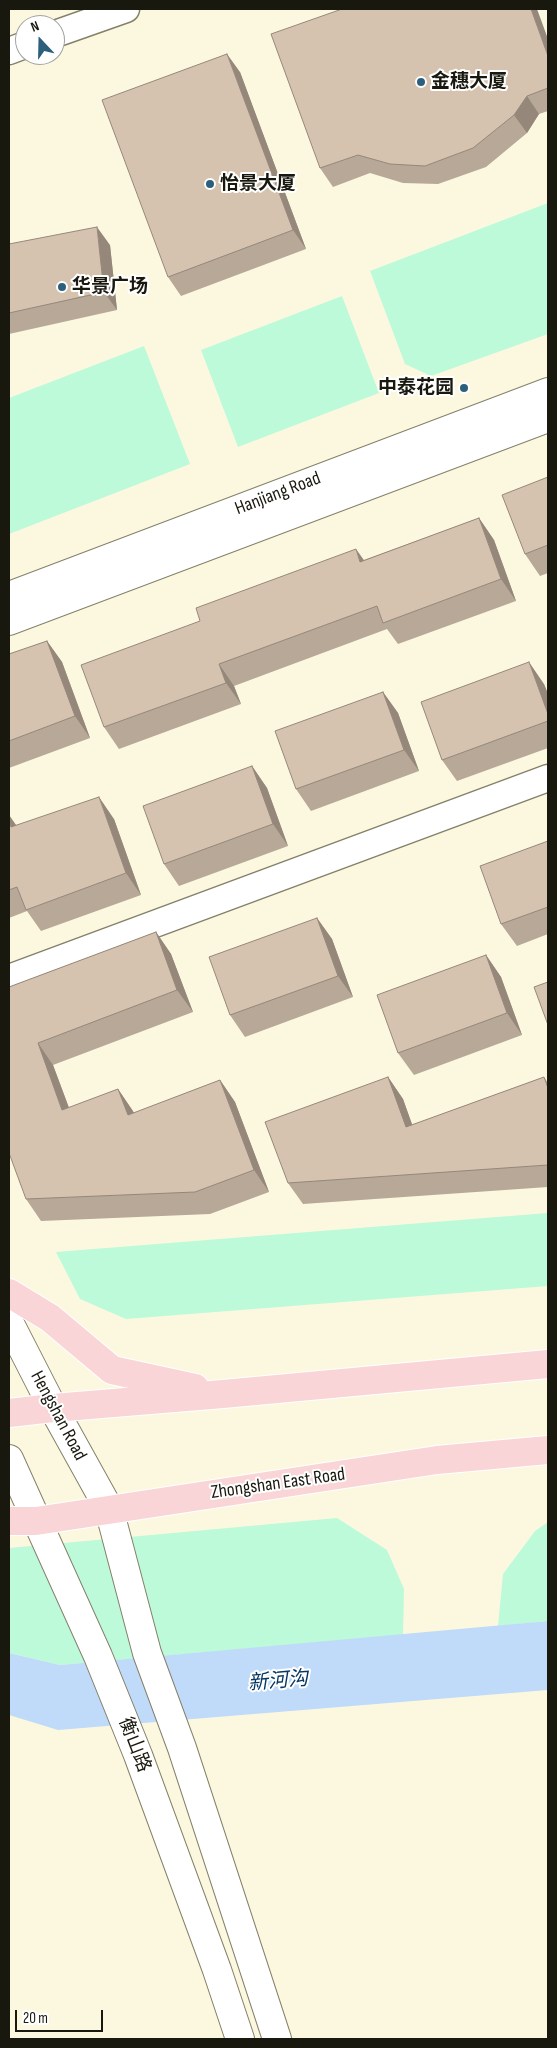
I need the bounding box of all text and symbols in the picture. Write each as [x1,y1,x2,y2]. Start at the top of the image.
north arrow [15,15,65,65]
text: N [28,17,41,36]
place label: 金穗大厦 [431,71,507,93]
marker: 金穗大厦 [415,76,427,88]
place label: 怡景大厦 [220,173,296,195]
marker: 怡景大厦 [204,178,216,190]
place label: 华景广场 [72,276,148,298]
marker: 华景广场 [56,281,68,293]
place label: 中泰花园 [378,377,454,399]
marker: 中泰花园 [458,382,470,394]
street label: Hanjiang Road [232,467,324,521]
street label: Hengshan Road [25,1367,91,1465]
street label: Zhongshan East Road [209,1463,347,1505]
water label: 新河沟 [247,1667,309,1697]
street label: 衡山路 [113,1714,155,1776]
scale bar [18,2000,105,2032]
text: 20 m [23,2009,48,2028]

